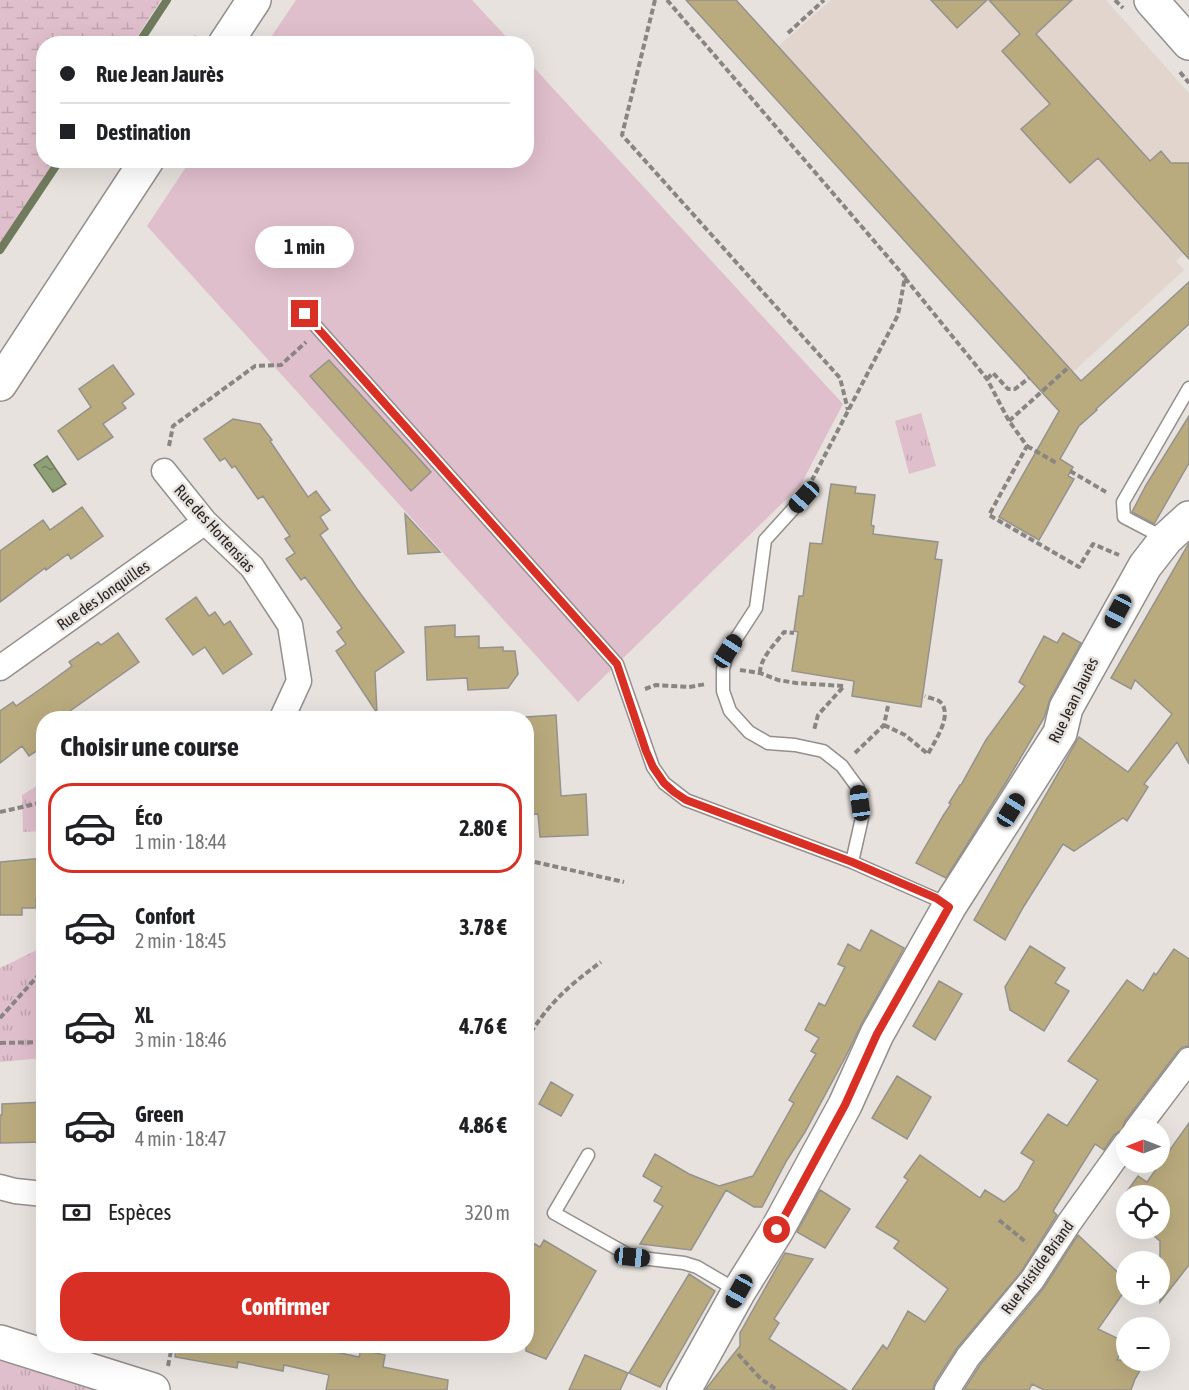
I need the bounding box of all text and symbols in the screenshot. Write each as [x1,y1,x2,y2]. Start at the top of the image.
text: Rue Jean Jaurès [96,61,224,87]
text: Destination [96,119,191,145]
callout: 1 min [256,227,354,269]
text: 1 min [284,235,325,258]
route end [291,300,318,327]
car [785,478,823,516]
street label: Rue des Hortensias [171,481,259,576]
street label: Rue des Jonquilles [53,556,153,634]
car [1102,591,1134,631]
car [711,631,745,671]
street label: Rue Jean Jaurès [1045,654,1102,746]
text: Choisir une course [60,731,239,762]
car [849,784,871,822]
car [994,790,1028,830]
icon: car [63,801,117,855]
text: Éco [135,804,163,830]
text: 2.80 € [459,815,507,841]
text: 1 min · 18:44 [135,830,227,853]
icon: car [63,900,117,954]
text: Confort [135,903,195,929]
text: 3.78 € [459,914,507,940]
text: 2 min · 18:45 [135,929,227,952]
icon: car [63,999,117,1053]
text: XL [135,1002,153,1028]
text: 4.76 € [459,1013,507,1039]
text: 3 min · 18:46 [135,1028,227,1051]
icon: car [63,1098,117,1152]
text: Green [135,1101,184,1127]
text: 4.86 € [459,1112,507,1138]
north arrow [1116,1119,1170,1173]
map controls [1116,1119,1170,1371]
text: 4 min · 18:47 [135,1127,227,1150]
button: locate [1116,1185,1170,1239]
icon: cash [60,1196,93,1229]
text: Espèces [108,1199,171,1225]
text: 320 m [465,1201,510,1224]
route start [763,1216,790,1243]
street label: Rue Aristide Briand [997,1217,1077,1317]
car [613,1246,651,1268]
button: + [1116,1251,1170,1305]
car [722,1271,756,1311]
button: Confirmer [60,1272,510,1341]
button: − [1116,1317,1170,1371]

